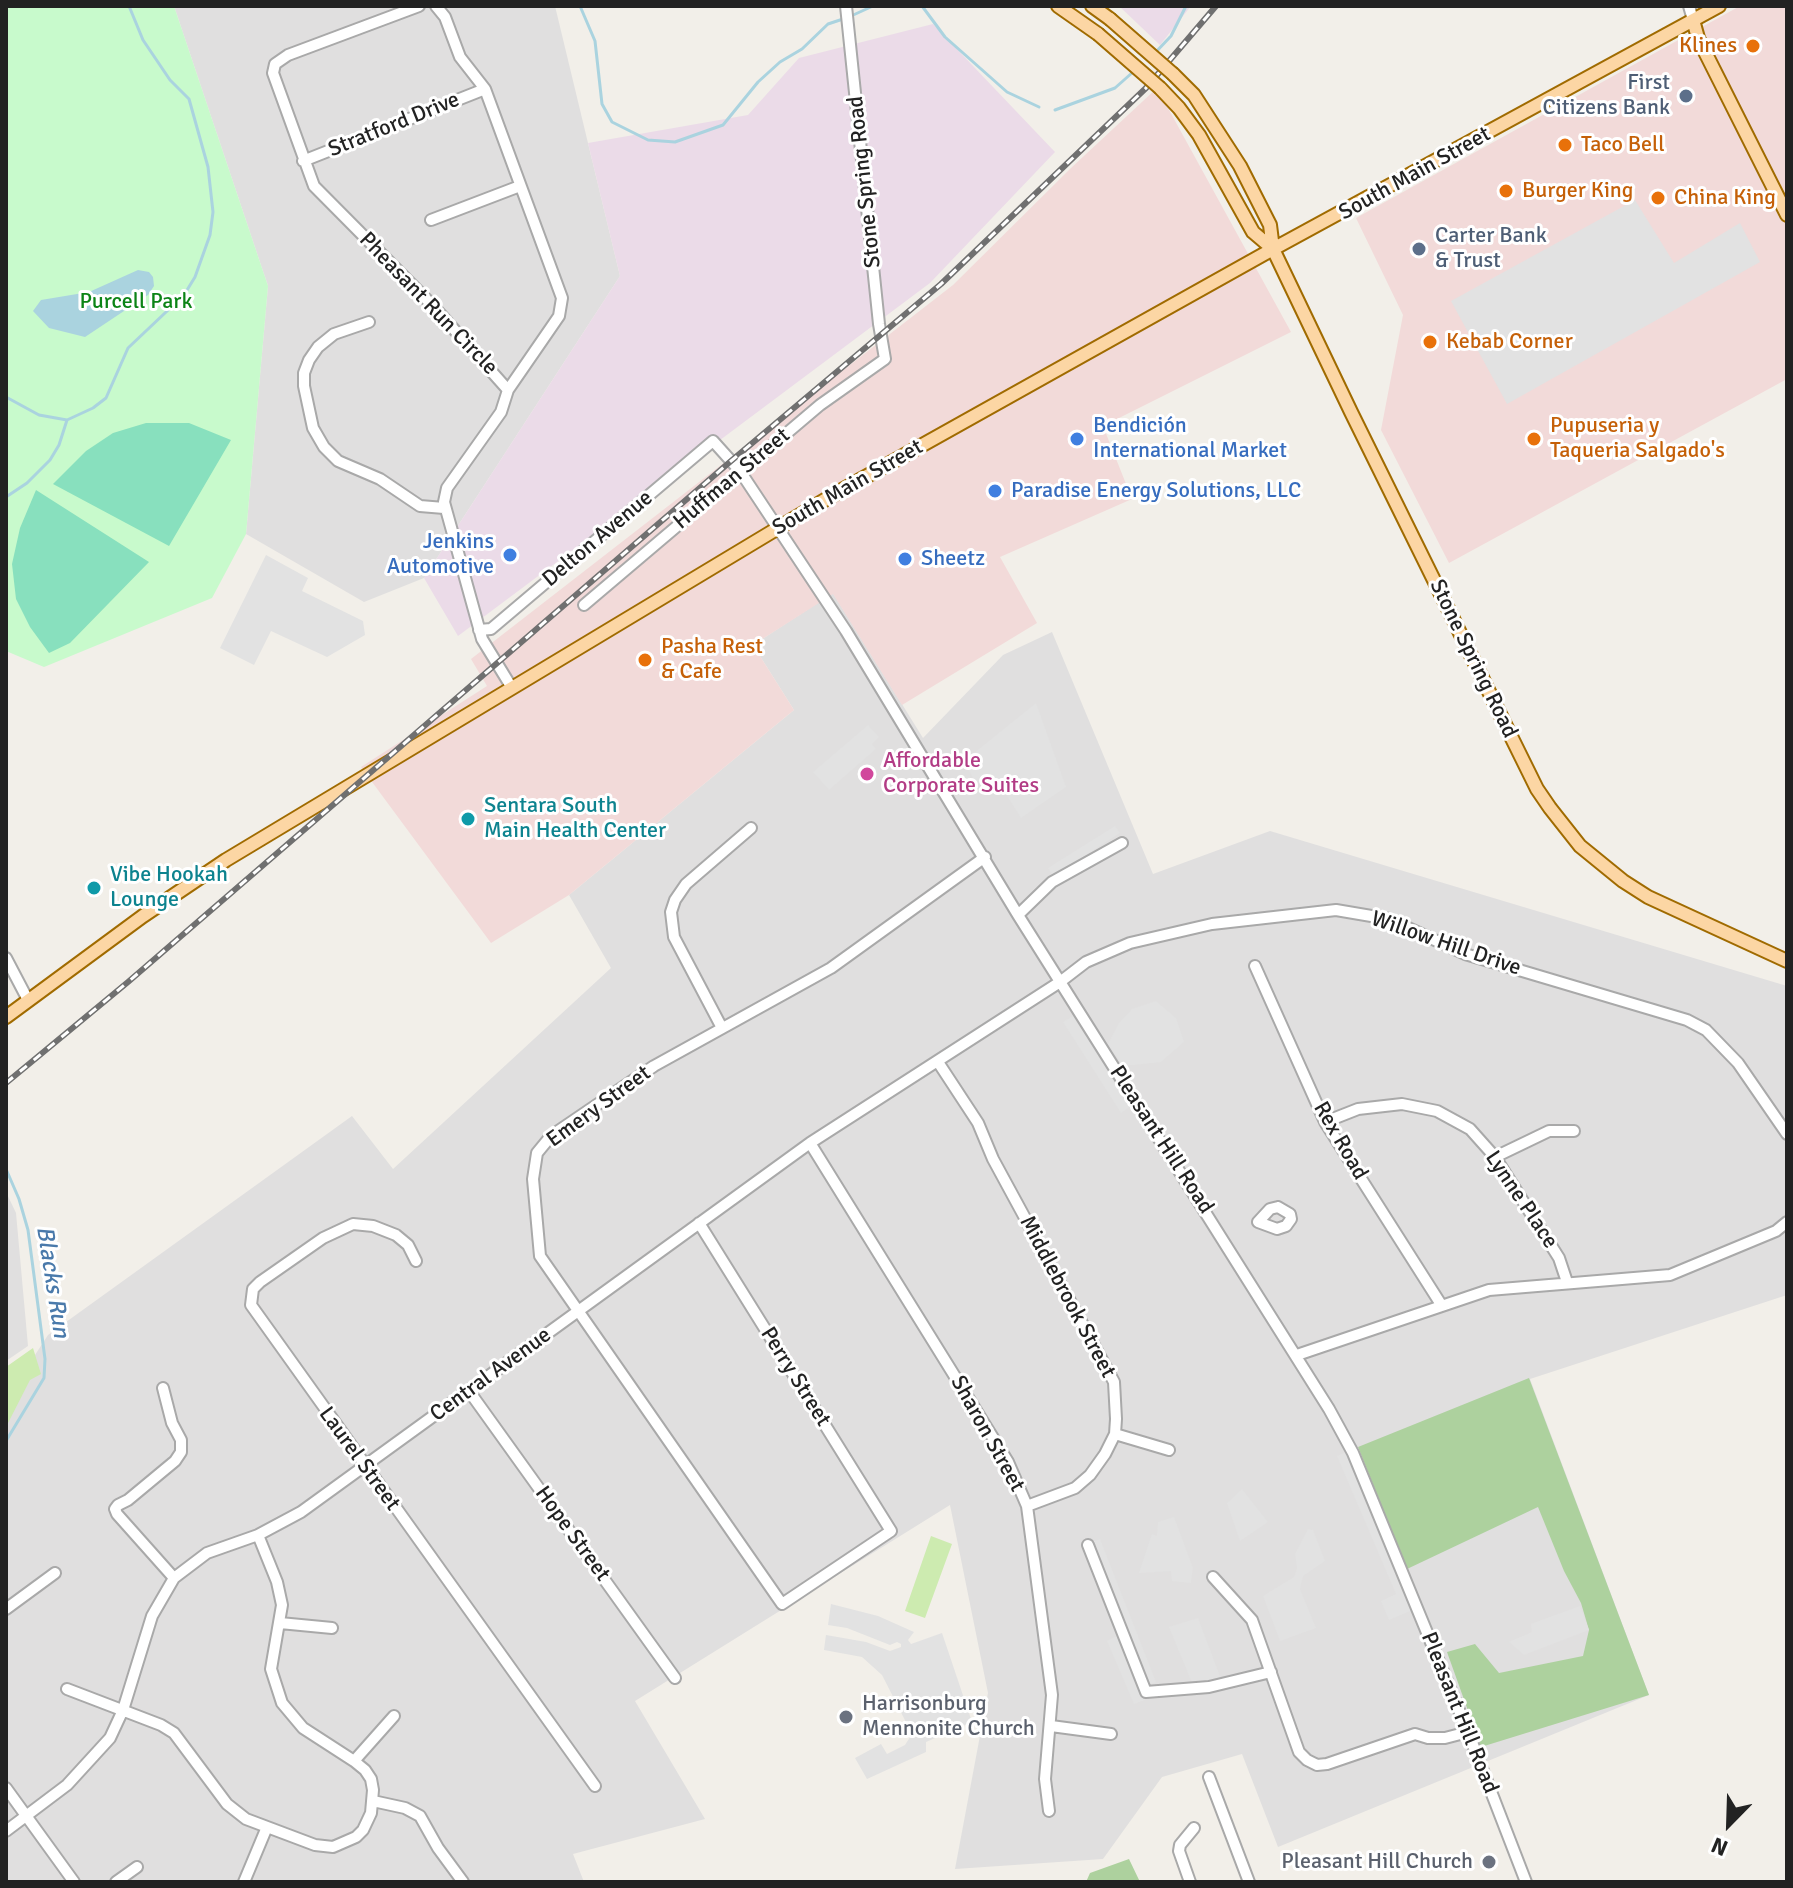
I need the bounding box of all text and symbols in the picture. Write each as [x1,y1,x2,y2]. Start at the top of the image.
place label: Klines [1679,33,1737,59]
marker: Klines [1744,37,1762,55]
place label: First Citizens Bank [1543,70,1670,122]
street label: Stratford Drive [325,87,463,163]
marker: First Citizens Bank [1677,87,1695,105]
street label: Stone Spring Road [843,95,887,269]
street label: South Main Street [1335,121,1495,227]
place label: Taco Bell [1581,132,1665,158]
marker: Taco Bell [1556,136,1574,154]
place label: Burger King [1522,178,1633,204]
marker: Burger King [1497,182,1515,200]
place label: China King [1674,185,1776,211]
marker: China King [1649,189,1667,207]
place label: Carter Bank & Trust [1435,223,1547,274]
street label: Pheasant Run Circle [353,227,503,381]
marker: Carter Bank & Trust [1410,240,1428,258]
park label: Purcell Park [80,289,192,315]
place label: Kebab Corner [1446,329,1573,355]
marker: Kebab Corner [1421,333,1439,351]
place label: Bendición International Market [1093,413,1287,464]
place label: Pupuseria y Taqueria Salgado's [1550,413,1725,464]
street label: Huffman Street [668,423,796,535]
marker: Bendición International Market [1068,430,1086,448]
marker: Pupuseria y Taqueria Salgado's [1525,430,1543,448]
street label: South Main Street [768,434,928,542]
place label: Paradise Energy Solutions, LLC [1011,478,1301,504]
marker: Paradise Energy Solutions, LLC [986,482,1004,500]
street label: Delton Avenue [537,485,659,593]
place label: Jenkins Automotive [387,529,494,580]
marker: Jenkins Automotive [501,546,519,564]
place label: Sheetz [921,546,985,572]
marker: Sheetz [896,550,914,568]
street label: Stone Spring Road [1423,576,1523,742]
place label: Pasha Rest & Cafe [661,634,763,686]
marker: Pasha Rest & Cafe [636,651,654,669]
place label: Affordable Corporate Suites [883,748,1039,800]
marker: Affordable Corporate Suites [858,765,876,783]
place label: Sentara South Main Health Center [484,793,666,844]
marker: Sentara South Main Health Center [459,810,477,828]
place label: Vibe Hookah Lounge [110,862,228,914]
marker: Vibe Hookah Lounge [85,879,103,897]
street label: Willow Hill Drive [1368,906,1524,982]
street label: Emery Street [542,1060,656,1154]
street label: Pleasant Hill Road [1103,1061,1219,1219]
street label: Rex Road [1307,1097,1373,1185]
street label: Lynne Place [1479,1146,1563,1254]
street label: Middlebrook Street [1013,1211,1121,1383]
water label: Blacks Run [29,1224,75,1340]
street label: Central Avenue [425,1322,557,1428]
street label: Perry Street [754,1322,836,1432]
street label: Sharon Street [944,1371,1030,1497]
street label: Laurel Street [313,1402,405,1516]
street label: Hope Street [529,1481,615,1587]
street label: Pleasant Hill Road [1415,1628,1503,1798]
place label: Harrisonburg Mennonite Church [862,1691,1035,1742]
marker: Harrisonburg Mennonite Church [837,1708,855,1726]
north arrow [1689,1784,1769,1864]
text: N [1707,1831,1732,1862]
place label: Pleasant Hill Church [1281,1849,1473,1875]
marker: Pleasant Hill Church [1480,1853,1498,1871]

